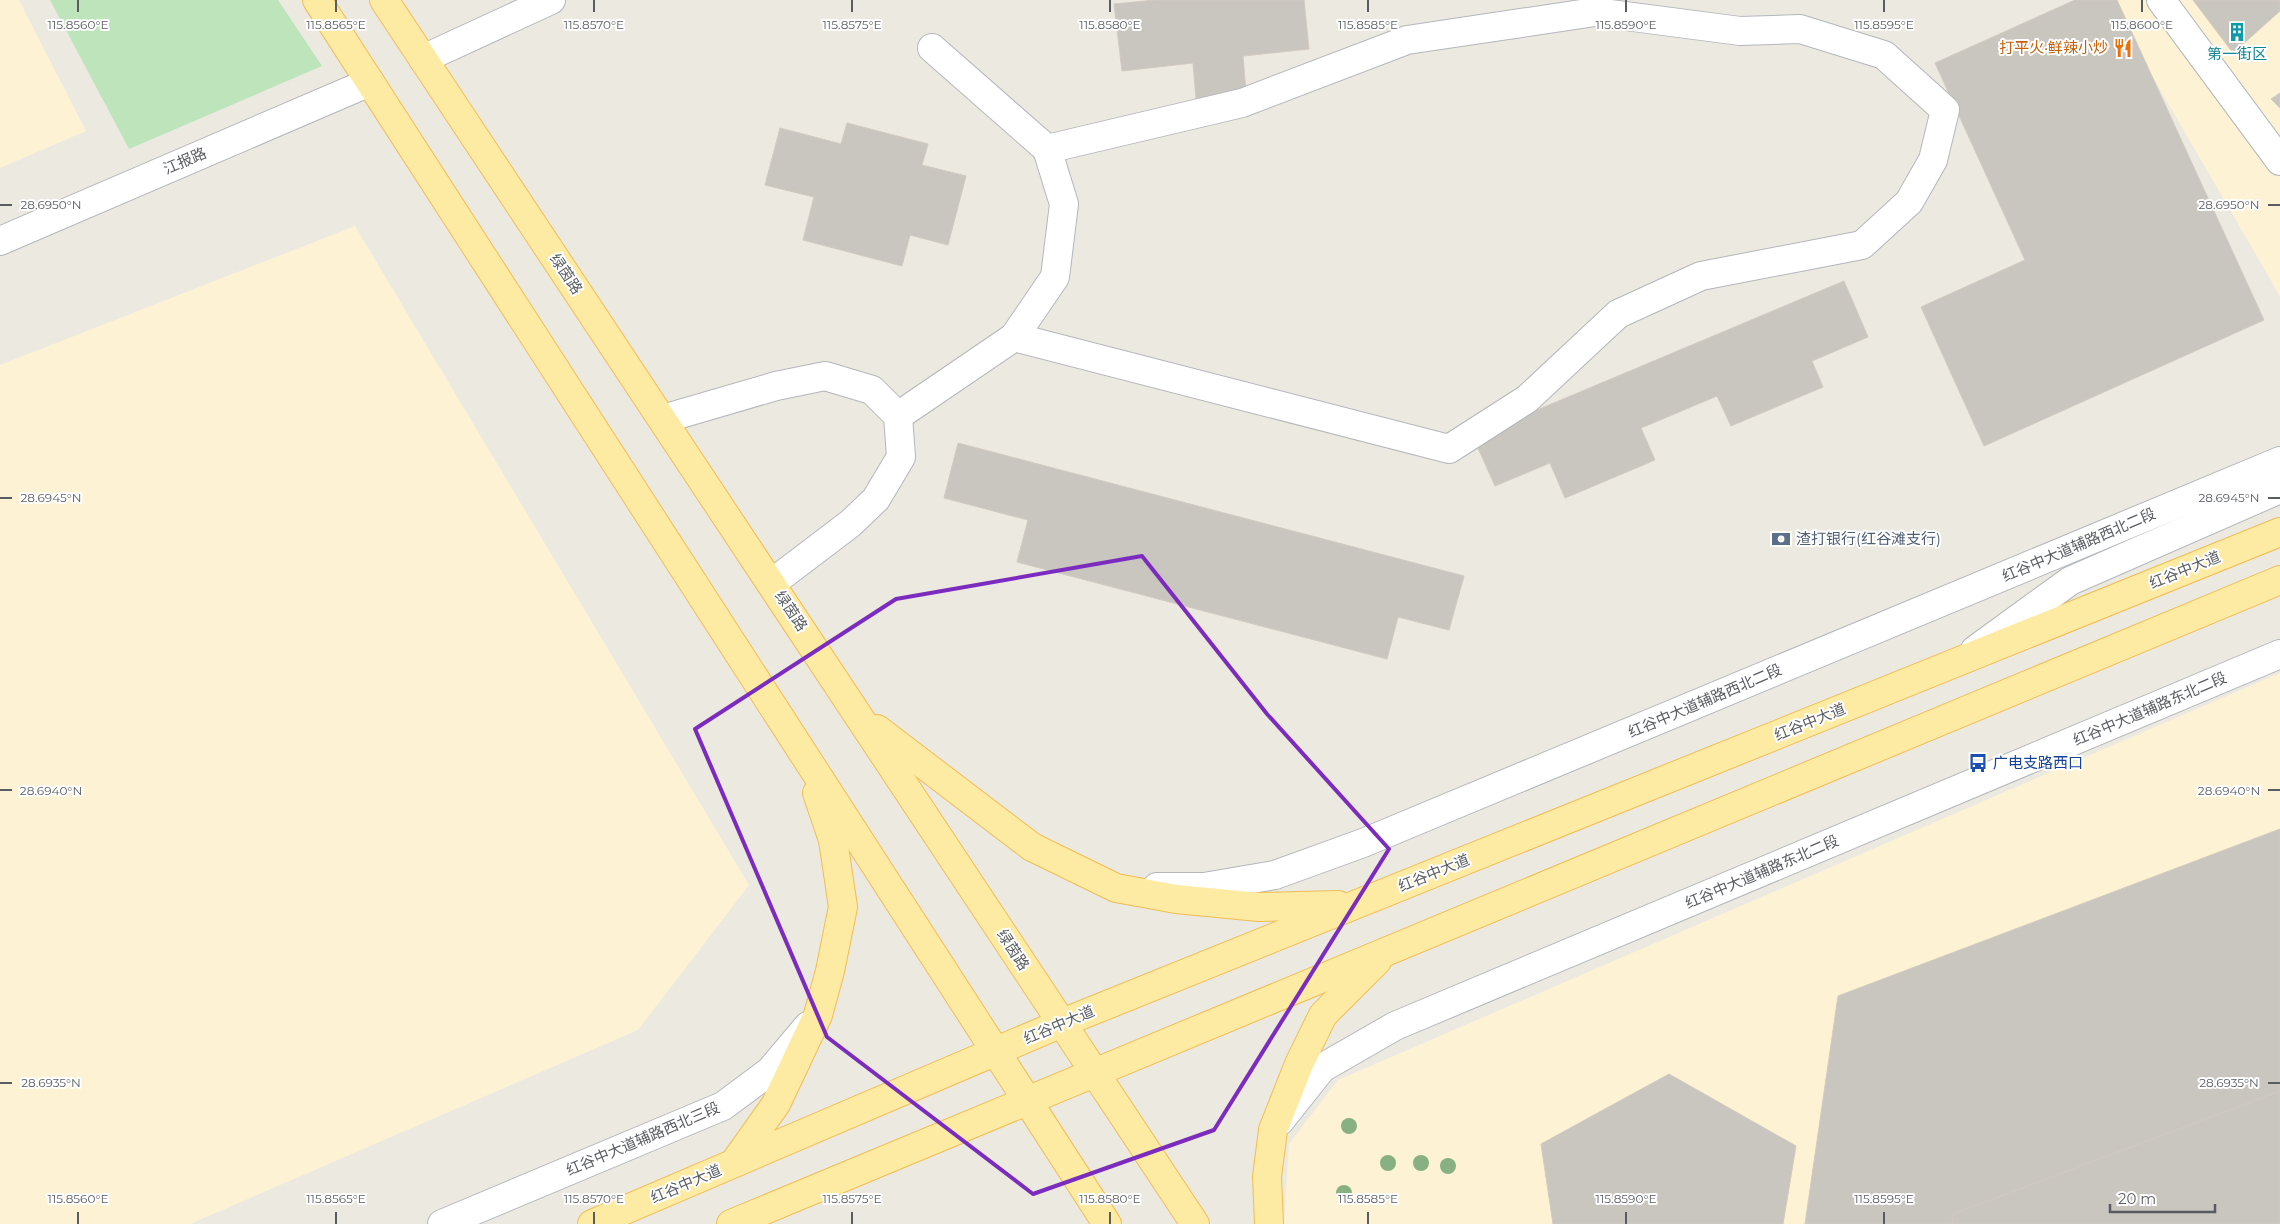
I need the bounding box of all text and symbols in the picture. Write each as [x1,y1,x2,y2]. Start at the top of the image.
text: 115.8560°E [48,17,108,32]
text: 115.8565°E [306,17,366,32]
text: 115.8570°E [564,17,624,32]
text: 115.8575°E [823,17,881,32]
text: 115.8580°E [1079,17,1141,32]
text: 115.8585°E [1338,17,1398,32]
text: 115.8590°E [1596,17,1656,32]
text: 115.8595°E [1854,17,1914,32]
text: 115.8600°E [2111,17,2173,32]
building icon: 第一街区 [2226,21,2248,43]
restaurant icon: 打平火·鲜辣小炒 [2112,37,2134,59]
place label: 打平火·鲜辣小炒 [1999,38,2108,57]
place label: 第一街区 [2207,44,2267,63]
street label: 江报路 [160,143,209,178]
text: 28.6950°N [20,197,82,212]
text: 28.6950°N [2198,197,2260,212]
street label: 绿茵路 [546,250,587,298]
text: 28.6945°N [21,490,81,505]
text: 28.6945°N [2199,490,2259,505]
street label: 红谷中大道辅路西北二段 [1999,504,2158,586]
bank icon: 渣打银行(红谷滩支行) [1770,528,1792,550]
place label: 渣打银行(红谷滩支行) [1796,529,1941,548]
street label: 红谷中大道 [2146,547,2223,592]
street label: 绿茵路 [771,587,812,635]
street label: 红谷中大道辅路西北二段 [1625,660,1784,742]
street label: 红谷中大道辅路东北二段 [2070,668,2229,750]
street label: 红谷中大道 [1771,699,1848,744]
bus stop icon: 广电支路西口 [1967,752,1989,774]
place label: 广电支路西口 [1993,753,2083,772]
text: 28.6940°N [20,783,82,798]
text: 28.6940°N [2198,783,2260,798]
street label: 红谷中大道辅路东北二段 [1682,831,1841,913]
street label: 红谷中大道 [1395,850,1472,895]
street label: 绿茵路 [993,926,1034,974]
street label: 红谷中大道 [1021,1001,1097,1048]
text: 28.6935°N [21,1075,81,1090]
text: 28.6935°N [2199,1075,2259,1090]
street label: 红谷中大道辅路西北三段 [563,1098,722,1180]
street label: 红谷中大道 [648,1160,724,1207]
scale bar [2110,1182,2215,1214]
text: 20 m [2118,1189,2156,1208]
text: 115.8560°E [48,1191,108,1206]
text: 115.8565°E [306,1191,366,1206]
text: 115.8570°E [564,1191,624,1206]
text: 115.8575°E [823,1191,881,1206]
text: 115.8580°E [1079,1191,1141,1206]
text: 115.8585°E [1338,1191,1398,1206]
text: 115.8590°E [1596,1191,1656,1206]
text: 115.8595°E [1854,1191,1914,1206]

